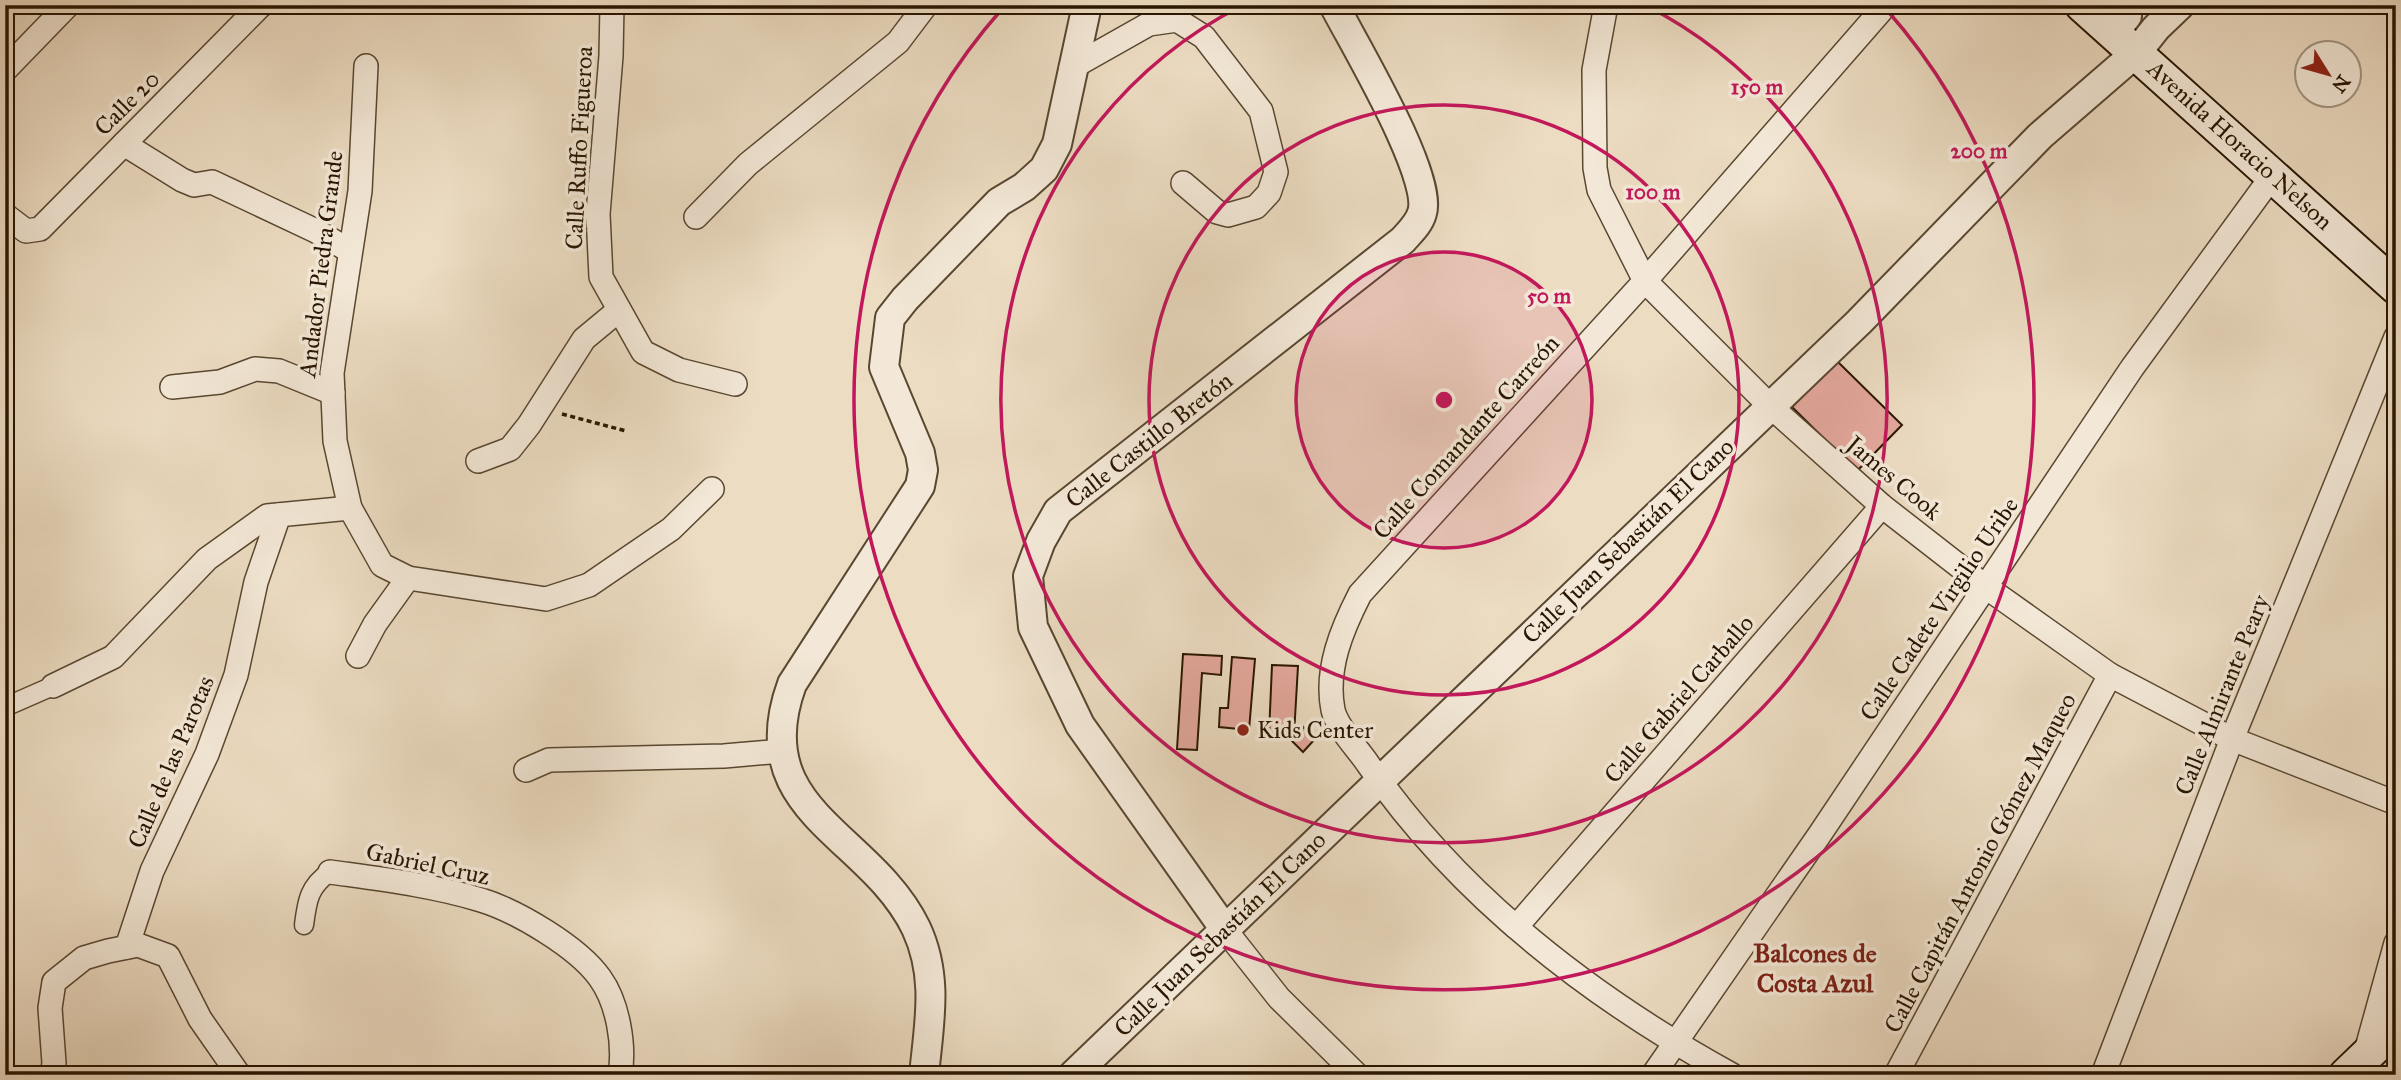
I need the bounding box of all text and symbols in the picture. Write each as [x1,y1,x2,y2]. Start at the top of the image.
north arrow [2292,38,2362,108]
street label: Calle Ruffo Figueroa [559,45,599,250]
street label: Avenida Horacio Nelson [2140,53,2339,236]
street label: Calle 20 [88,64,166,142]
text: N [2327,71,2355,97]
text: 150 m [1731,74,1783,100]
text: 200 m [1951,138,2008,164]
street label: Andador Piedra Grande [292,149,350,380]
text: 100 m [1626,179,1681,205]
text: 50 m [1527,283,1571,309]
street label: Calle Comandante Carreón [1366,329,1566,545]
street label: Calle Castillo Bretón [1060,365,1238,514]
centre of rings [1432,388,1456,412]
street label: James Cook [1838,428,1948,527]
street label: Calle Juan Sebastián El Cano [1516,432,1740,650]
street label: Calle Cadete Virgilio Uribe [1853,492,2025,726]
street label: Calle Almirante Peary [2168,590,2276,799]
street label: Calle Gabriel Carballo [1598,609,1760,789]
street label: Calle de las Parotas [121,671,221,853]
street label: Calle Capitán Antonio Gómez Maqueo [1877,688,2083,1038]
place label: Kids Center [1257,715,1373,745]
marker: Kids Center [1235,722,1251,738]
street label: Calle Juan Sebastián El Cano [1108,825,1332,1043]
street label: Gabriel Cruz [363,836,493,892]
district label: Balcones de Costa Azul [1753,937,1877,999]

